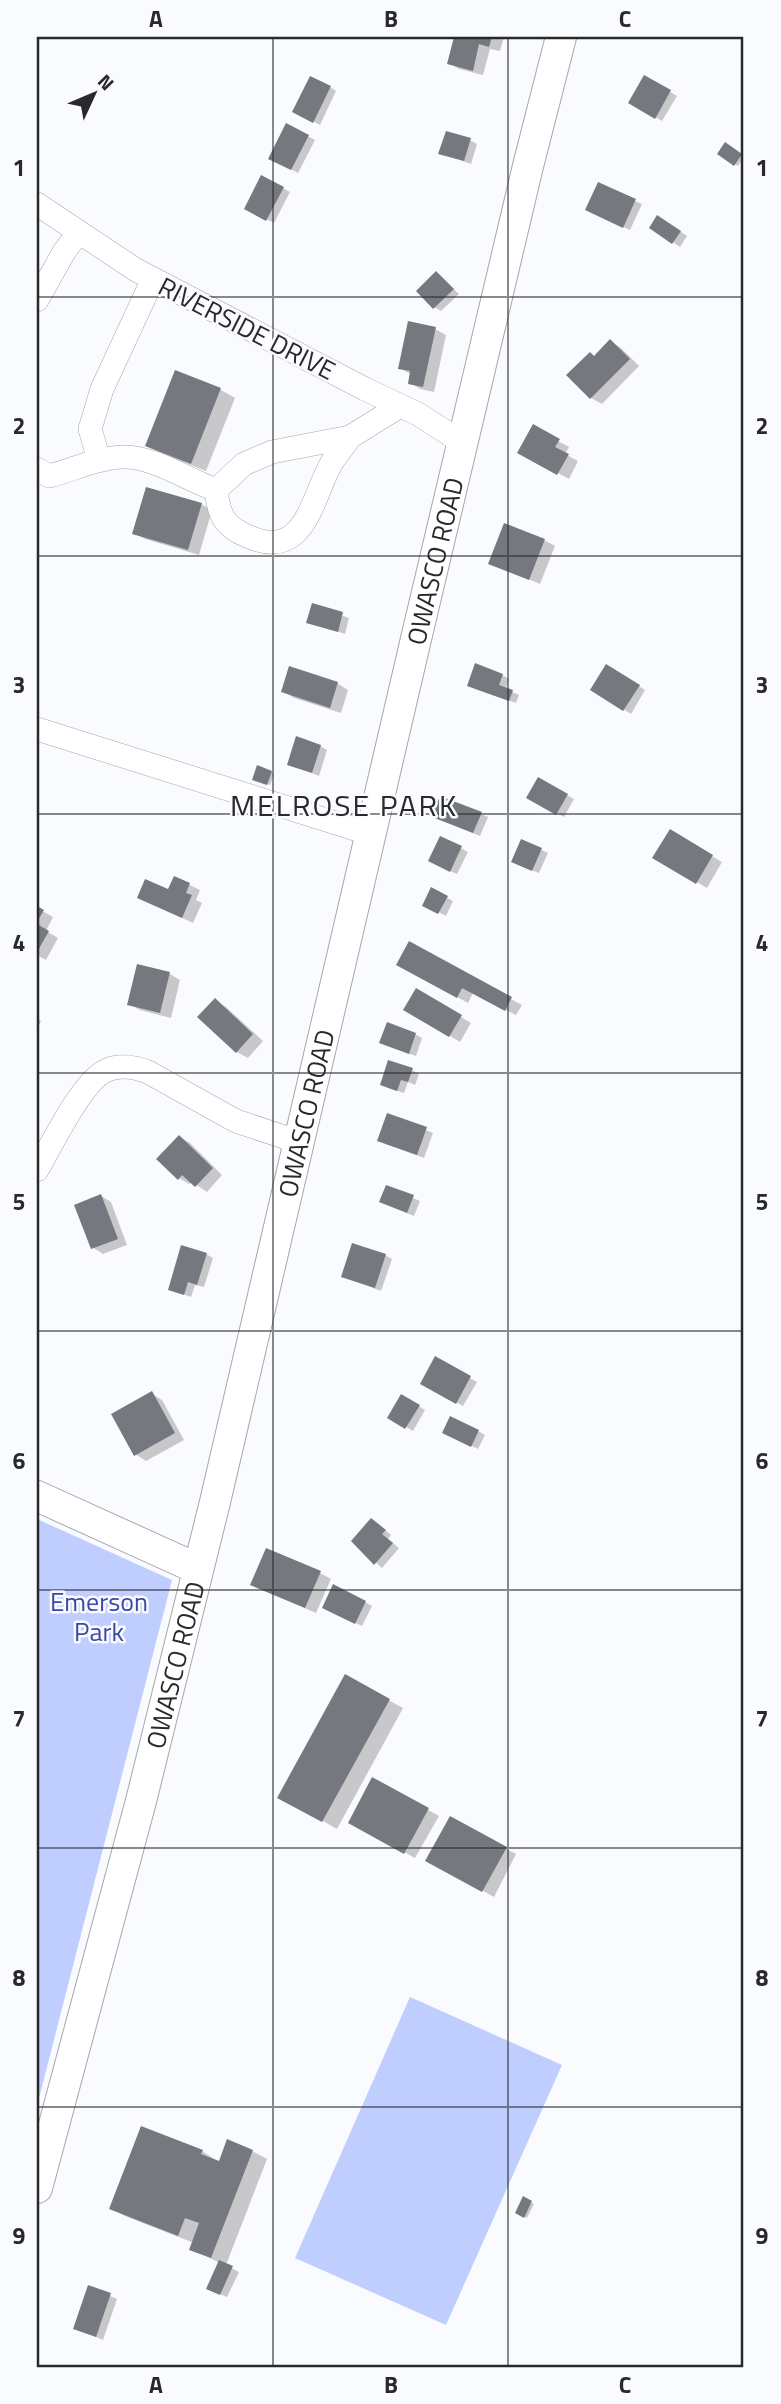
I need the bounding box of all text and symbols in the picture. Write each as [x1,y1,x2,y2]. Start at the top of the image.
text: A [149,1,163,36]
text: B [384,1,398,36]
text: C [619,1,631,36]
north arrow [60,60,130,130]
text: N [92,67,122,97]
text: 1 [13,150,25,185]
text: 1 [756,150,768,185]
street label: RIVERSIDE DRIVE [152,267,342,389]
text: 2 [13,408,25,443]
text: 2 [756,408,768,443]
street label: OWASCO ROAD [396,473,473,649]
text: 3 [13,667,25,702]
text: 3 [756,667,768,702]
district label: MELROSE PARK [230,782,458,828]
text: 4 [13,925,25,960]
text: 4 [756,925,768,960]
street label: OWASCO ROAD [267,1026,344,1201]
text: 5 [13,1184,25,1219]
text: 5 [756,1184,768,1219]
text: 6 [13,1443,26,1478]
text: 6 [756,1443,769,1478]
street label: OWASCO ROAD [135,1577,214,1752]
park label: Emerson Park [50,1582,148,1651]
text: 7 [13,1701,25,1736]
text: 7 [756,1701,768,1736]
text: 8 [13,1960,26,1995]
text: 8 [756,1960,769,1995]
text: 9 [13,2218,26,2253]
text: 9 [756,2218,769,2253]
text: A [149,2367,163,2402]
text: B [384,2367,398,2402]
text: C [619,2367,631,2402]

